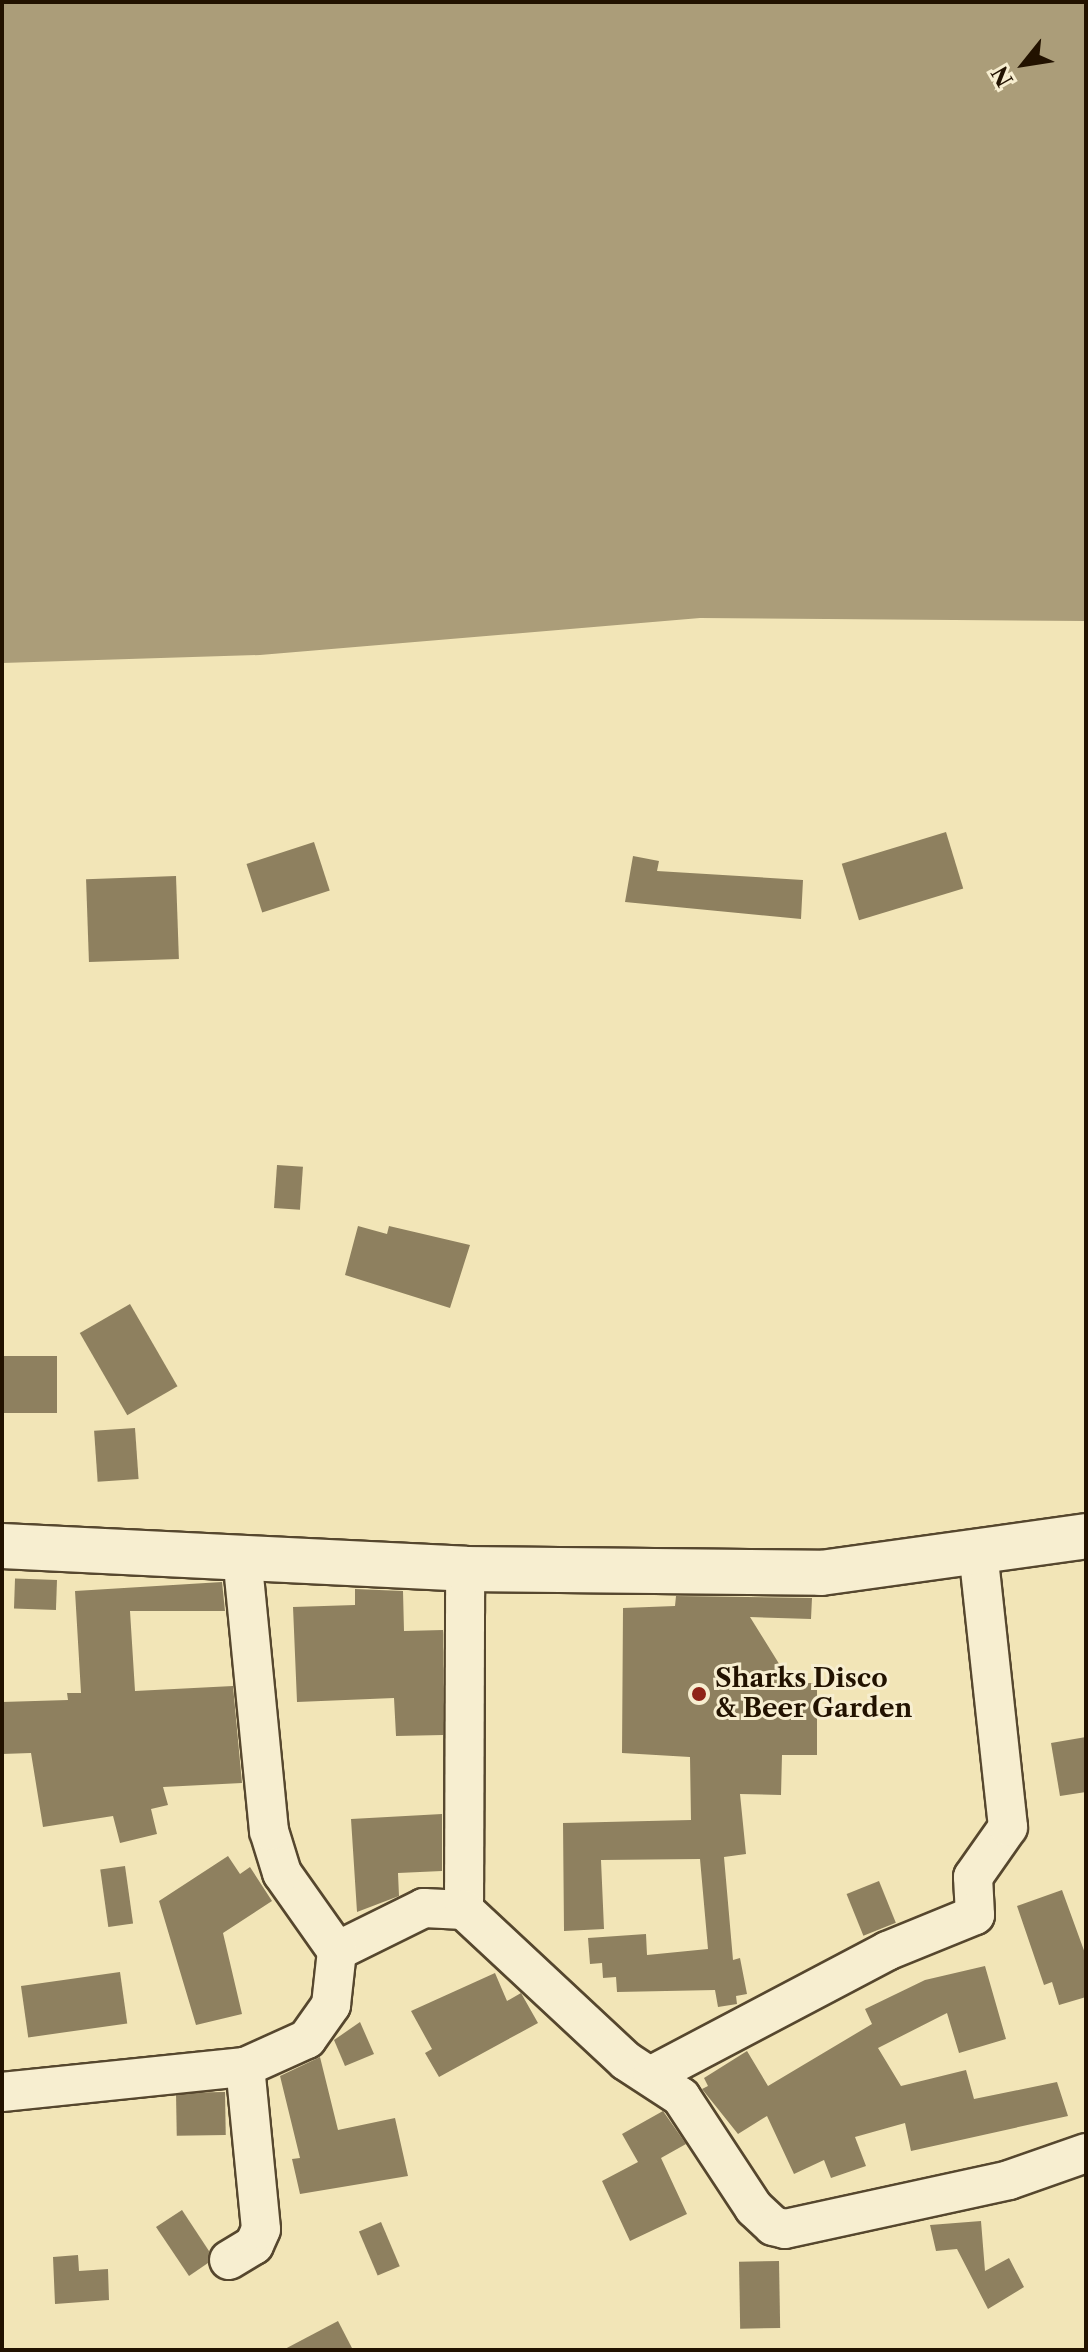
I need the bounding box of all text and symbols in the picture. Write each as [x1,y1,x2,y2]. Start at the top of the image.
north arrow [984,24,1064,104]
text: N [986,61,1019,91]
place label: Sharks Disco & Beer Garden [715,1663,913,1724]
marker: Sharks Disco & Beer Garden [690,1685,708,1703]

